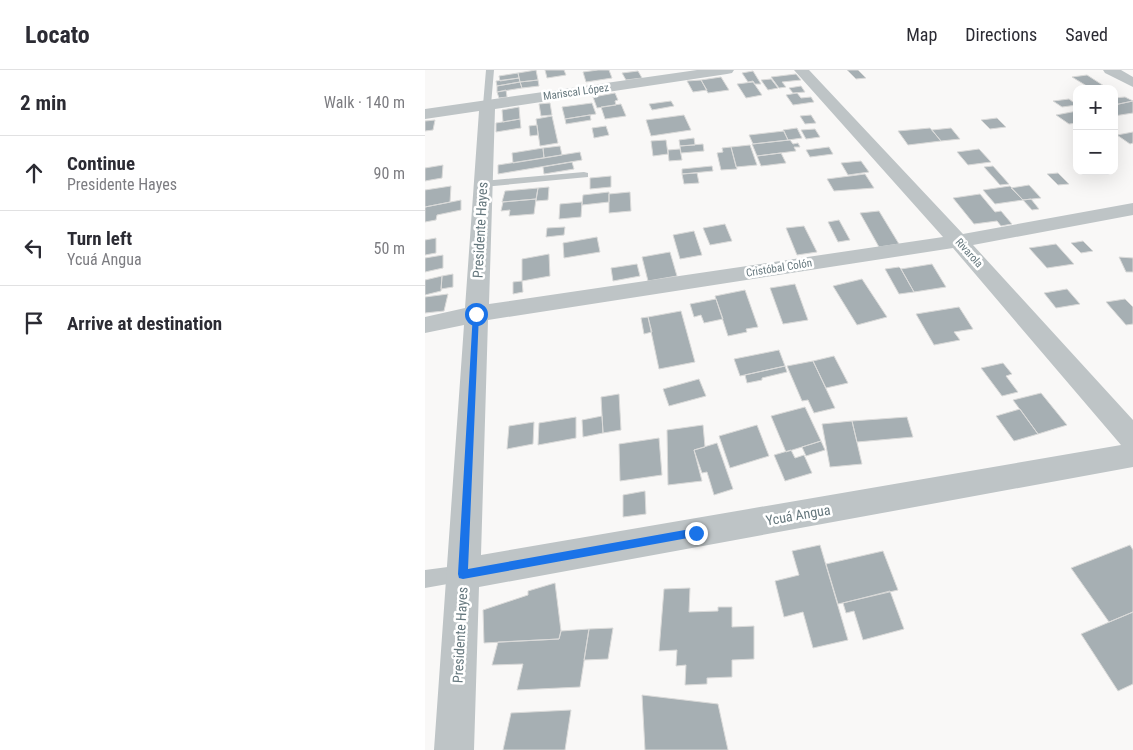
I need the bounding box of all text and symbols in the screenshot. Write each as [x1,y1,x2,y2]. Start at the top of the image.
text: Locato [25,21,90,49]
text: Map [906,24,937,45]
text: Directions [965,24,1037,45]
text: Saved [1065,24,1108,45]
street label: Mariscal López [542,81,610,103]
map controls [1073,85,1118,175]
button: + [1073,85,1118,130]
text: 2 min [20,91,67,115]
text: Walk · 140 m [324,93,405,112]
button: − [1073,130,1118,175]
text: Continue [67,152,135,175]
icon: ahead [20,159,48,187]
text: 90 m [373,164,405,183]
text: Presidente Hayes [67,175,177,194]
street label: Presidente Hayes [469,182,491,278]
text: Turn left [67,227,132,250]
icon: left [20,234,48,262]
street label: Rivarola [953,236,985,270]
text: 50 m [373,239,405,258]
text: Ycuá Angua [67,250,142,269]
street label: Cristóbal Colón [745,256,813,280]
route start [465,303,488,326]
icon: arrive [20,309,48,337]
text: Arrive at destination [67,312,222,335]
street label: Ycuá Angua [764,501,832,529]
route end [685,522,708,545]
street label: Presidente Hayes [449,587,471,683]

